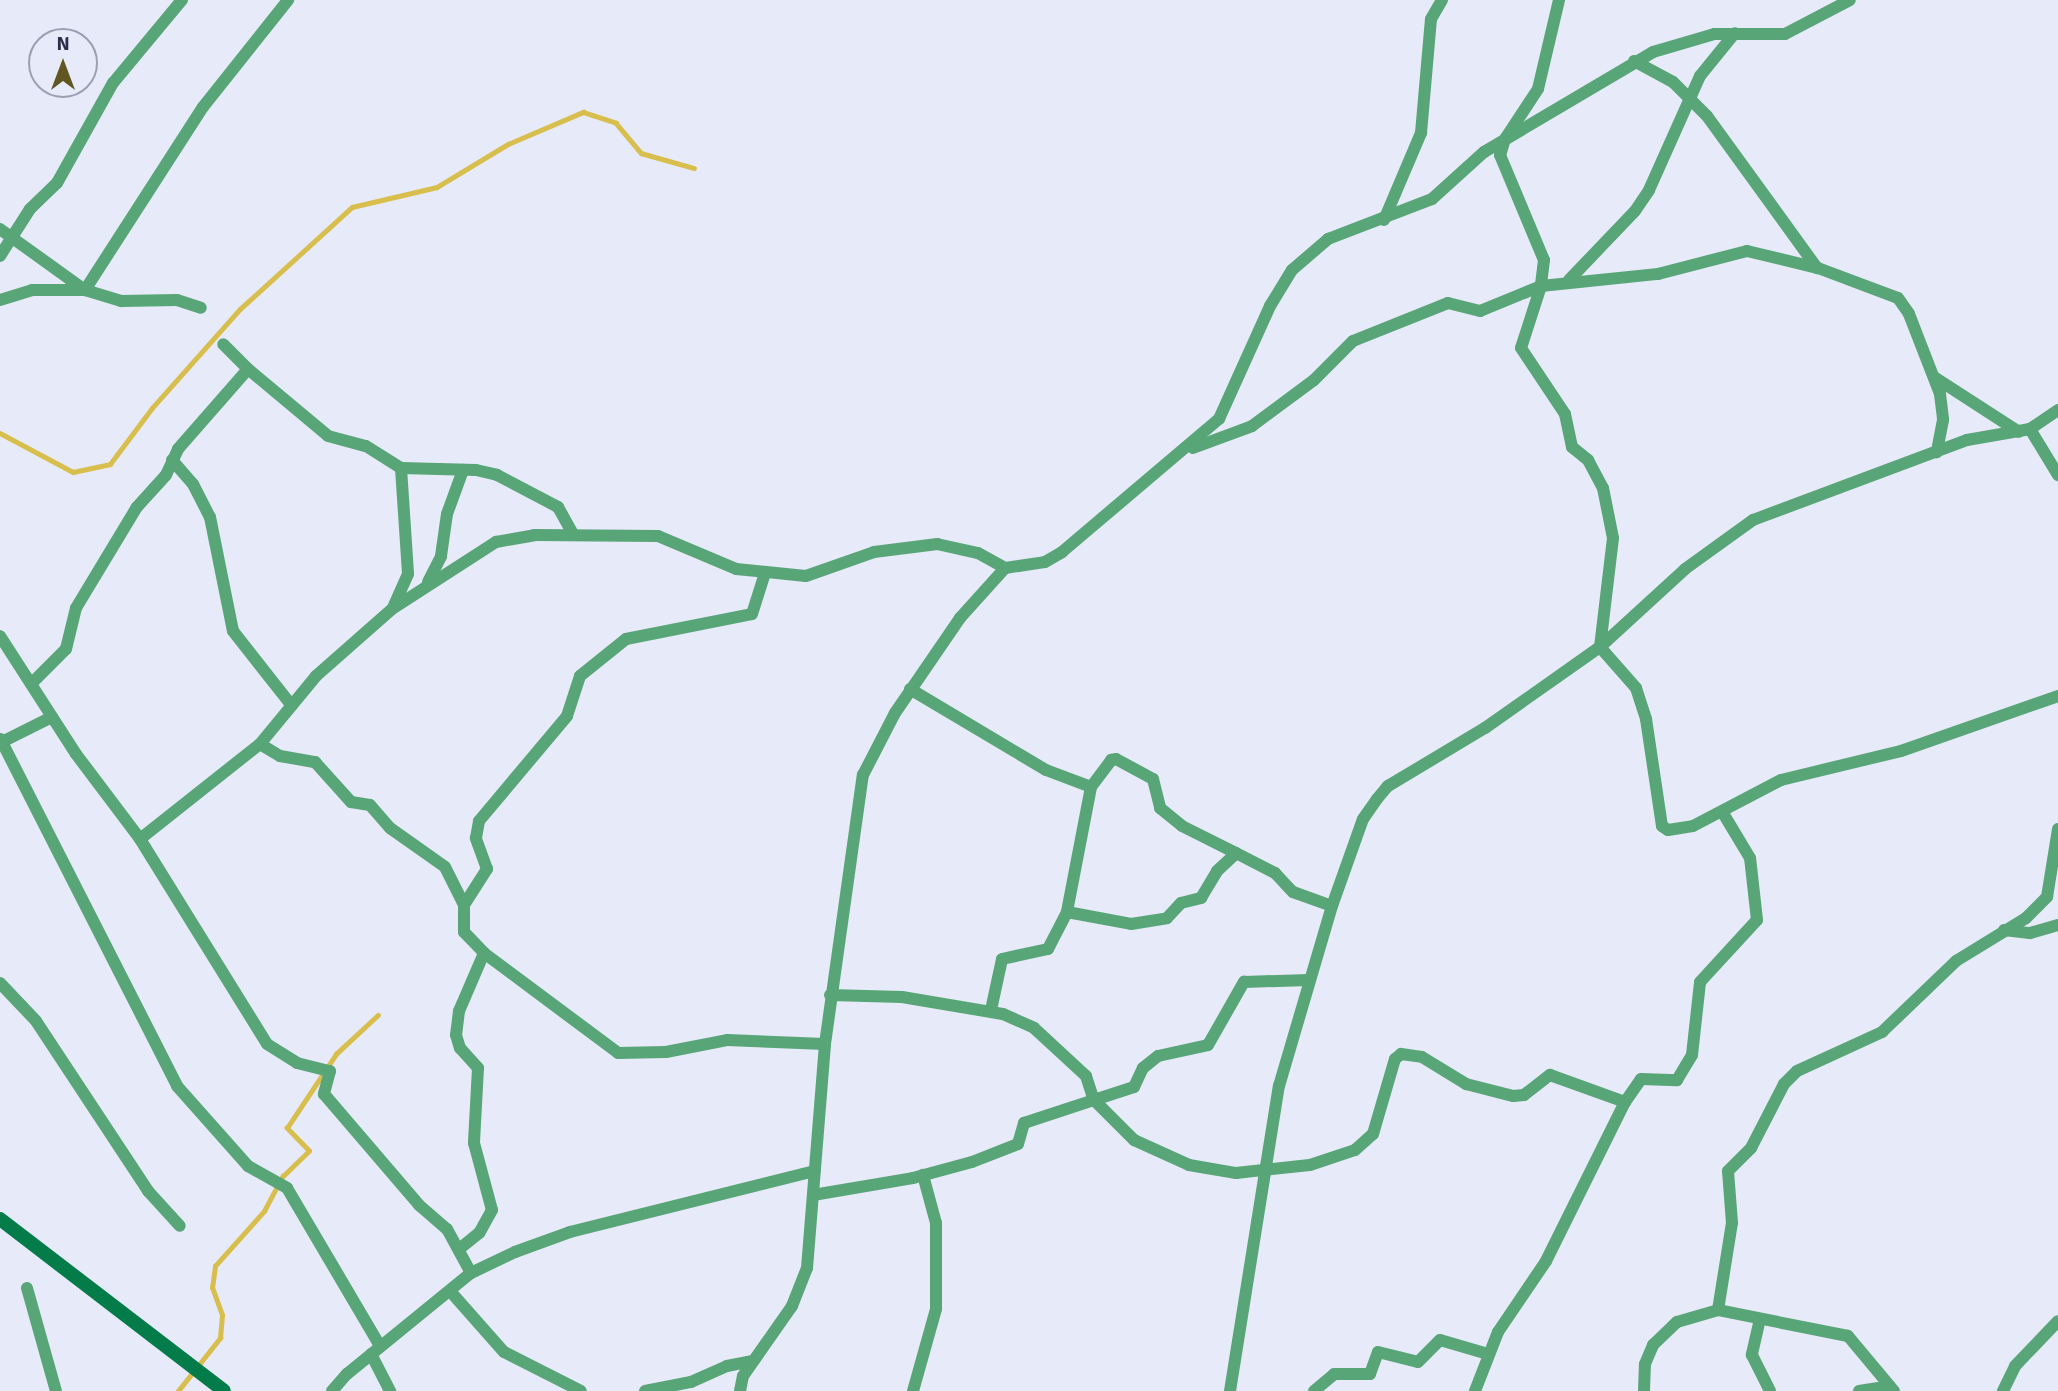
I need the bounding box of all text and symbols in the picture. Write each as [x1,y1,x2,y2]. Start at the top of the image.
north arrow [28,28,98,98]
text: N [56,32,70,56]

